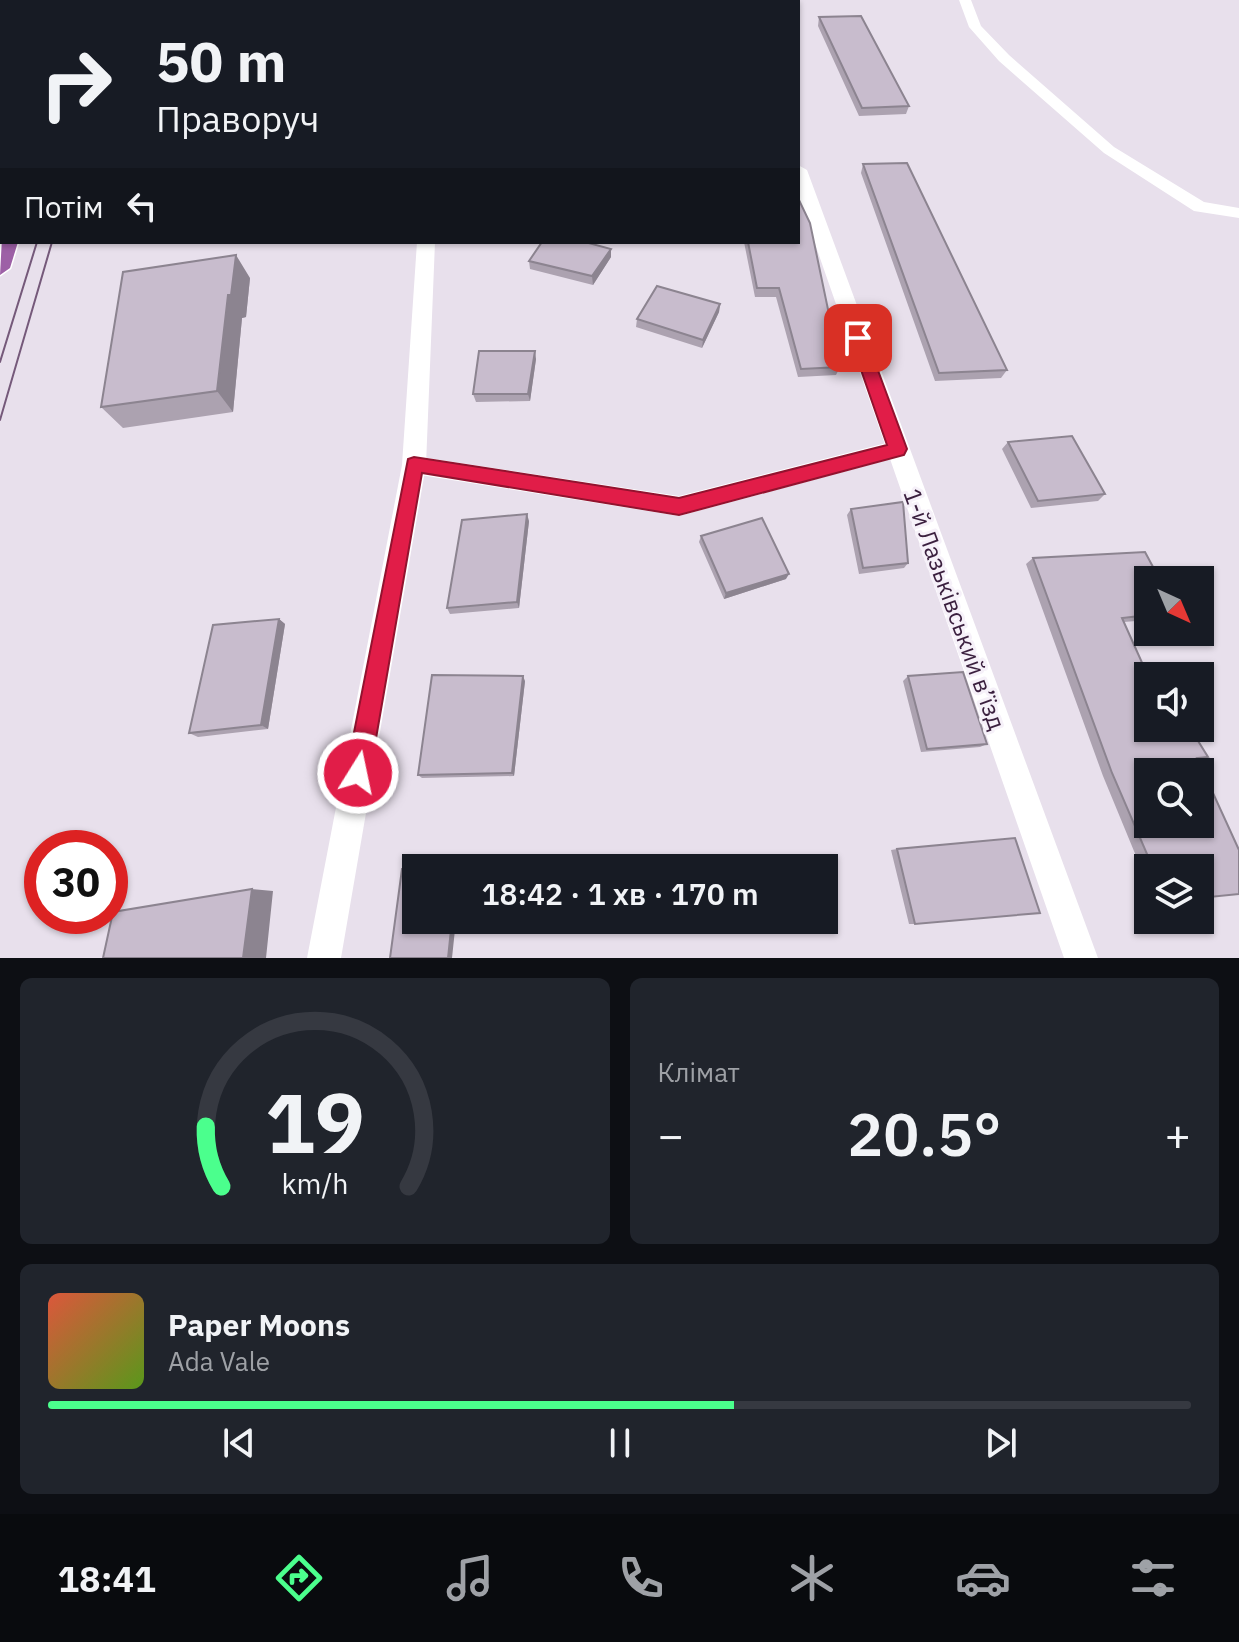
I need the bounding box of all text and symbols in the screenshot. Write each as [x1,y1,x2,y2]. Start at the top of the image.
text: 50 m [156,25,286,97]
icon: right [24,32,128,136]
text: Праворуч [156,95,319,142]
icon: left [120,184,164,228]
text: Потім [24,187,104,226]
pin [824,304,892,372]
icon: arrive [836,316,880,360]
street label: 1-й Лазьківський в’їзд [896,484,1014,734]
north arrow [1134,566,1214,646]
map controls [1134,566,1214,934]
button: sound [1134,662,1214,742]
position arrow [316,731,400,815]
button: search [1134,758,1214,838]
speed limit sign: 30 [24,830,128,934]
button: layers [1134,854,1214,934]
text: 18:42 · 1 хв · 170 m [481,874,759,913]
text: Клімат [658,1055,740,1089]
text: 19 [265,1068,365,1176]
text: 20.5° [847,1094,1001,1173]
text: − [658,1106,684,1163]
text: + [1165,1106,1191,1163]
text: km/h [281,1165,348,1202]
text: Paper Moons [168,1305,350,1344]
text: Ada Vale [168,1344,270,1378]
icon: previous [217,1421,261,1465]
icon: pause [598,1421,642,1465]
icon: next [979,1421,1023,1465]
icon: directions [271,1550,327,1606]
icon: music [442,1550,498,1606]
icon: phone [613,1550,669,1606]
icon: climate [784,1550,840,1606]
icon: car [955,1550,1011,1606]
icon: filters [1125,1550,1181,1606]
text: 18:41 [57,1555,156,1602]

